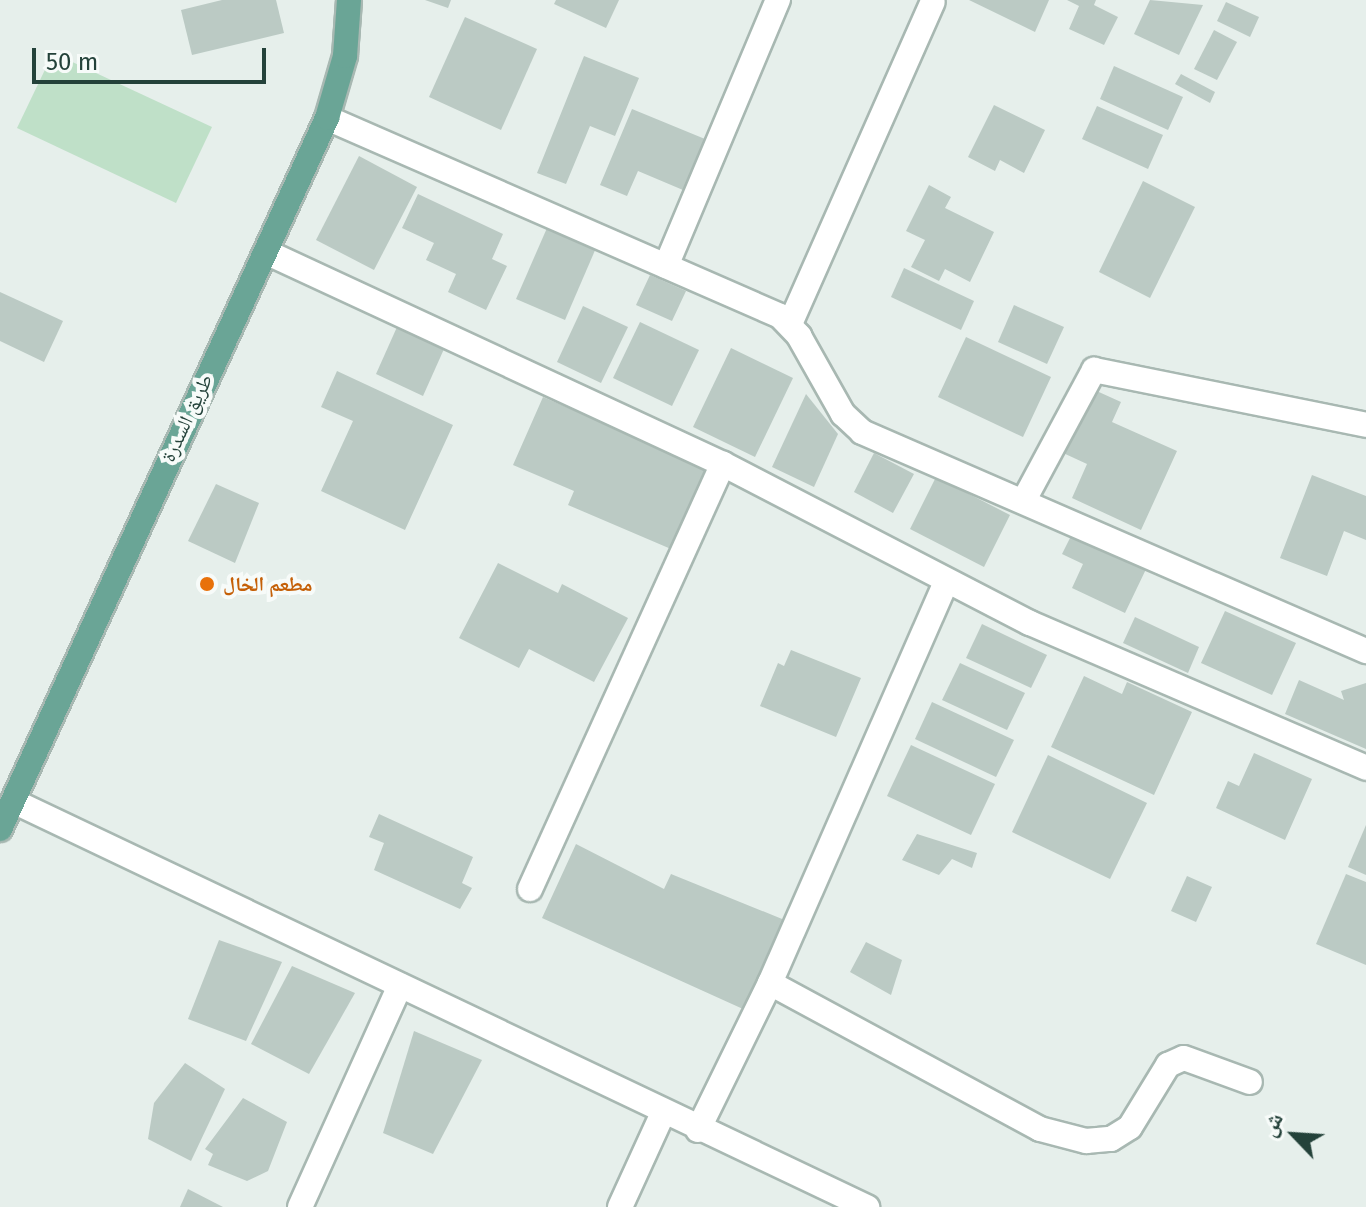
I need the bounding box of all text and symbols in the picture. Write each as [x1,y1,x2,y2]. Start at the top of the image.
scale bar [36,32,270,82]
text: 50 m [46,48,98,76]
street label: طريق السدرة [156,370,218,466]
place label: مطعم الخال [223,572,313,596]
marker: مطعم الخال [198,575,216,593]
north arrow [1254,1095,1334,1175]
text: ش [1255,1108,1289,1141]

